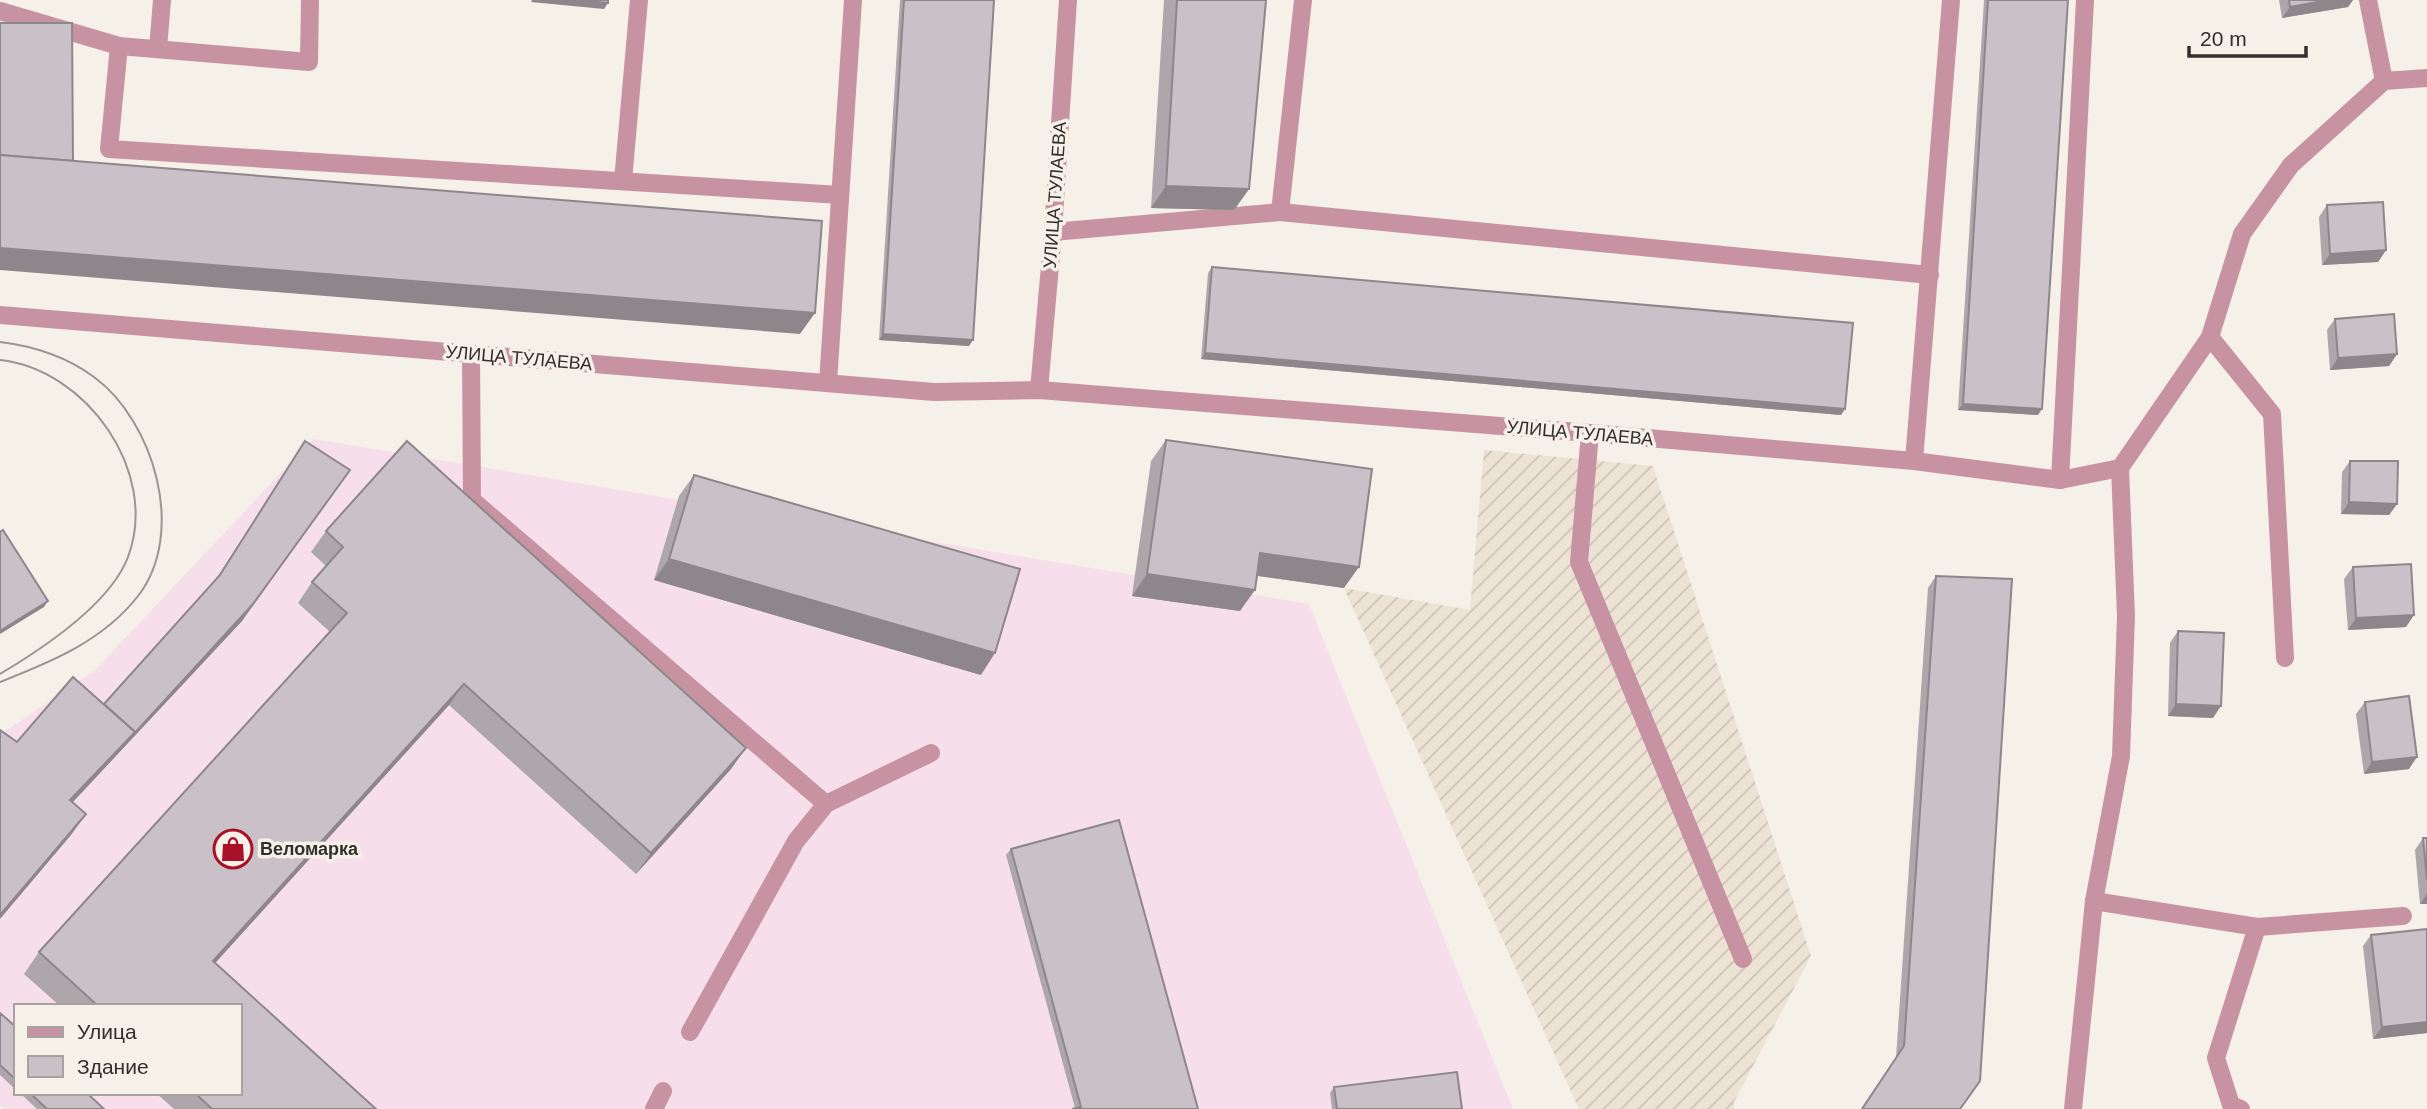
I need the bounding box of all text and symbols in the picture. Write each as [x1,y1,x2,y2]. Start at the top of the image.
scale bar [2189,14,2306,58]
text: 20 m [2200,27,2247,50]
street label: УЛИЦА ТУЛАЕВА [1040,121,1070,269]
street label: УЛИЦА ТУЛАЕВА [445,342,593,374]
street label: УЛИЦА ТУЛАЕВА [1506,417,1654,449]
shop icon: Веломарка [212,828,254,870]
place label: Веломарка [260,839,359,859]
legend [14,1004,242,1095]
text: Улица [77,1020,137,1043]
text: Здание [77,1055,149,1078]

